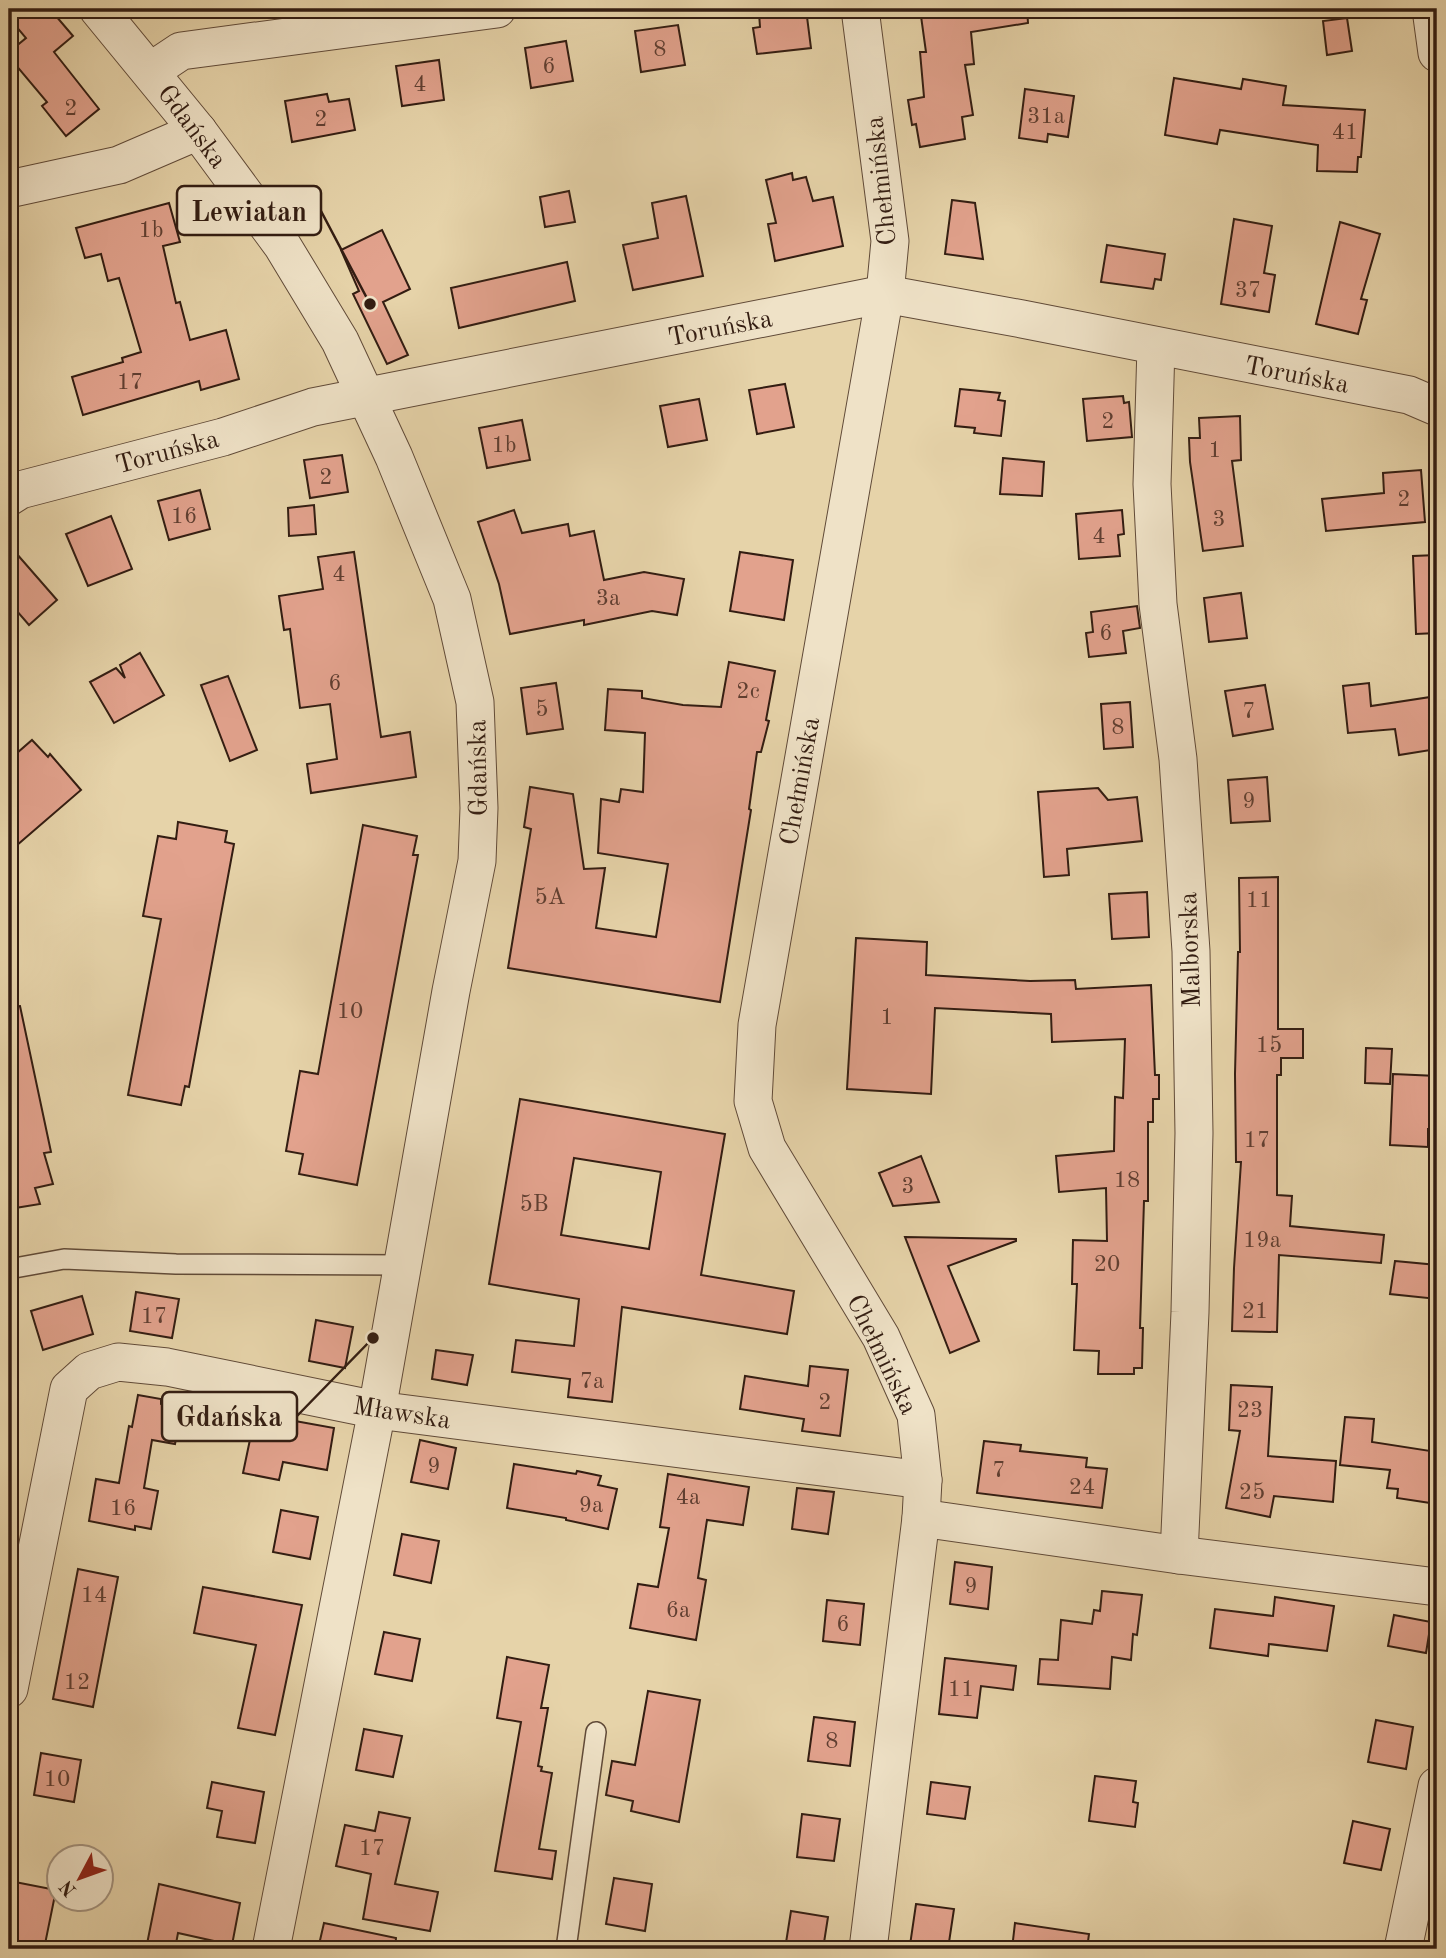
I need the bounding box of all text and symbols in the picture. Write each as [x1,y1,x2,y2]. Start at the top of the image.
house number: 8 [653,38,667,61]
house number: 6 [542,55,556,78]
house number: 4 [413,73,427,96]
street label: Gdańska [152,81,231,174]
house number: 2 [64,97,78,120]
house number: 31a [1027,105,1065,128]
house number: 2 [314,108,328,131]
street label: Chełmińska [862,115,902,247]
house number: 41 [1332,121,1358,144]
callout: Lewiatan [177,186,321,235]
text: Lewiatan [191,200,307,228]
house number: 1b [138,219,164,242]
house number: 37 [1235,279,1261,302]
street label: Toruńska [666,306,775,352]
street label: Toruńska [1242,353,1351,399]
house number: 17 [117,371,143,394]
house number: 2 [1101,410,1115,433]
street label: Toruńska [113,427,222,479]
house number: 1b [491,434,517,457]
house number: 1 [1208,439,1222,462]
house number: 2 [319,466,333,489]
house number: 2 [1397,488,1411,511]
house number: 16 [171,505,197,528]
house number: 3 [1212,508,1226,531]
house number: 4 [1092,525,1106,548]
house number: 4 [332,563,346,586]
house number: 3a [596,587,620,610]
house number: 6 [1099,622,1113,645]
house number: 6 [328,672,342,695]
house number: 2c [736,680,760,703]
house number: 5 [535,698,549,721]
house number: 7 [1242,700,1256,723]
street label: Chełmińska [777,715,825,848]
house number: 8 [1111,716,1125,739]
street label: Gdańska [465,719,493,817]
house number: 9 [1242,790,1256,813]
house number: 5A [535,886,566,909]
house number: 11 [1246,889,1272,912]
street label: Malborska [1176,891,1206,1008]
house number: 10 [337,1000,363,1023]
house number: 1 [880,1006,894,1029]
house number: 15 [1256,1034,1282,1057]
house number: 17 [1244,1129,1270,1152]
house number: 18 [1114,1169,1140,1192]
house number: 3 [901,1175,915,1198]
house number: 5B [519,1193,549,1216]
house number: 19a [1243,1229,1281,1252]
house number: 20 [1094,1253,1120,1276]
street label: Chełmińska [841,1291,921,1419]
house number: 21 [1242,1300,1268,1323]
house number: 17 [141,1305,167,1328]
house number: 7a [580,1370,604,1393]
house number: 2 [818,1391,832,1414]
callout: Gdańska [162,1392,297,1441]
street label: Mławska [351,1393,453,1435]
house number: 23 [1237,1399,1263,1422]
text: Gdańska [176,1405,282,1433]
house number: 9 [427,1455,441,1478]
house number: 7 [992,1459,1006,1482]
house number: 24 [1069,1476,1095,1499]
house number: 25 [1239,1481,1265,1504]
house number: 4a [676,1486,700,1509]
house number: 9a [579,1494,603,1517]
house number: 16 [110,1497,136,1520]
house number: 9 [964,1575,978,1598]
house number: 14 [81,1584,107,1607]
house number: 6a [666,1599,690,1622]
house number: 6 [836,1613,850,1636]
house number: 12 [64,1671,90,1694]
house number: 11 [948,1678,974,1701]
house number: 8 [825,1730,839,1753]
house number: 10 [44,1768,70,1791]
house number: 17 [359,1837,385,1860]
north arrow [46,1842,116,1912]
text: N [57,1875,81,1899]

